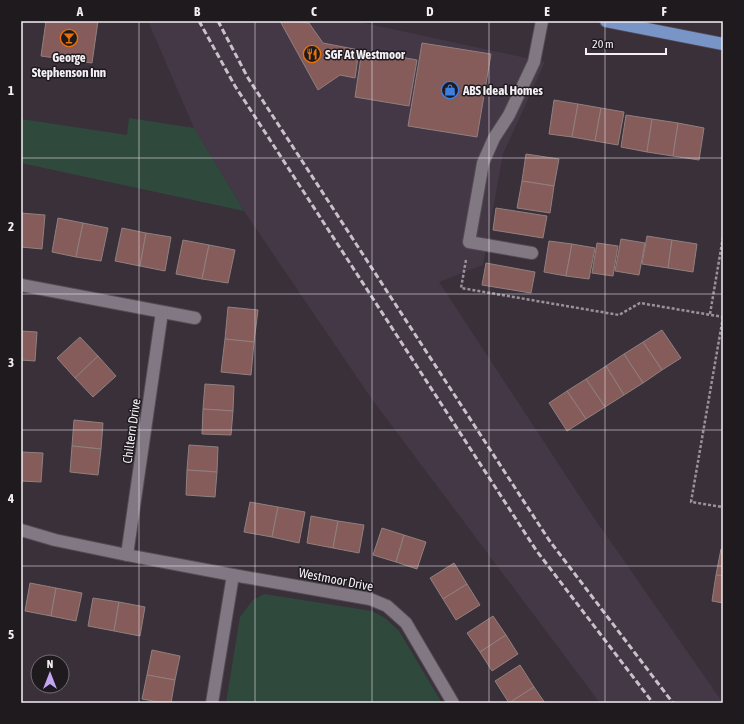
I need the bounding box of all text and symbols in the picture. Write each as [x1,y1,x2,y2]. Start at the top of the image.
text: A [76,4,84,19]
text: B [194,4,201,19]
text: C [311,4,317,19]
text: D [426,4,434,19]
text: E [544,4,550,19]
text: F [661,4,667,19]
bar icon: George Stephenson Inn [59,28,79,48]
scale bar [586,30,666,56]
text: 20 m [592,37,614,51]
restaurant icon: SGF At Westmoor [302,44,322,64]
place label: SGF At Westmoor [325,47,406,62]
place label: George Stephenson Inn [32,50,106,80]
shop icon: ABS Ideal Homes [440,80,460,100]
text: 1 [8,83,14,98]
place label: ABS Ideal Homes [462,83,543,98]
text: 2 [8,219,14,234]
text: 3 [8,355,14,370]
street label: Chiltern Drive [120,398,143,464]
text: 4 [7,491,14,506]
street label: Westmoor Drive [297,565,375,594]
text: 5 [8,627,14,642]
north arrow [30,654,70,694]
text: N [47,658,53,670]

